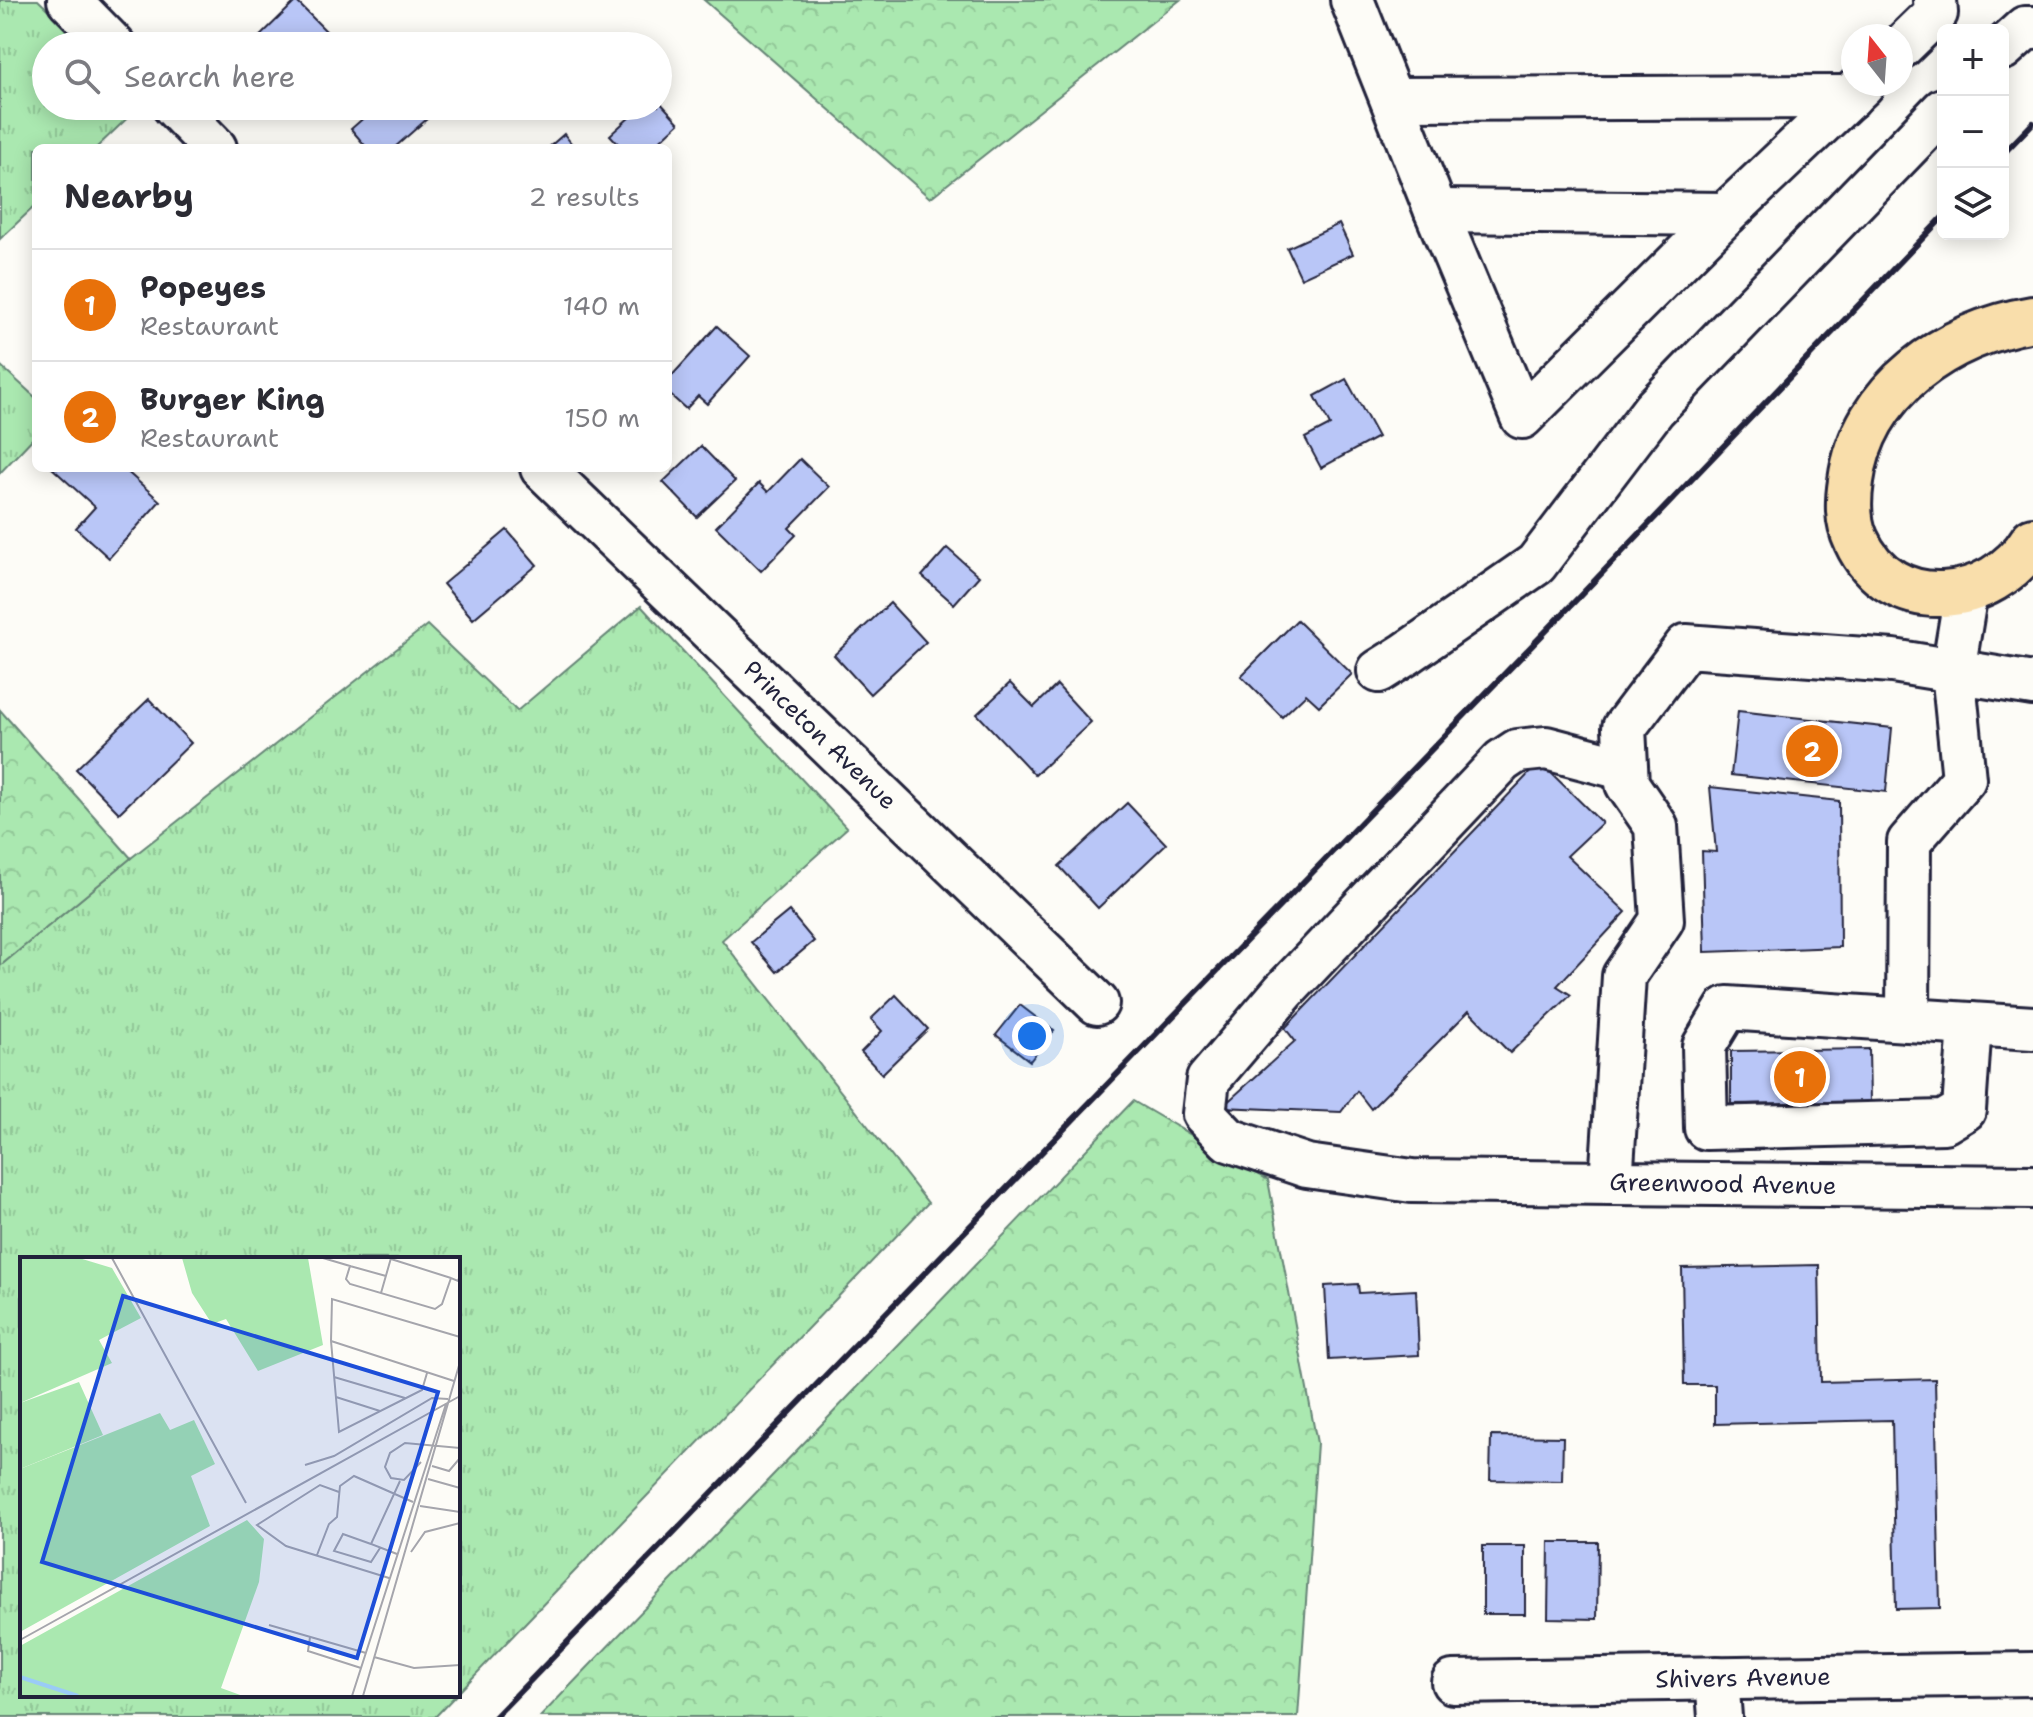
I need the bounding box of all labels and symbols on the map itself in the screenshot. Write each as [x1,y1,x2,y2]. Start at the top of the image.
north arrow [1841,24,1913,96]
street label: Princeton Avenue [736,653,904,817]
pin: 2 [1786,721,1838,781]
your location [1012,1016,1052,1056]
pin: 1 [1774,1047,1826,1107]
street label: Greenwood Avenue [1609,1166,1837,1202]
inset map [20,1257,460,1697]
street label: Shivers Avenue [1655,1660,1831,1696]

